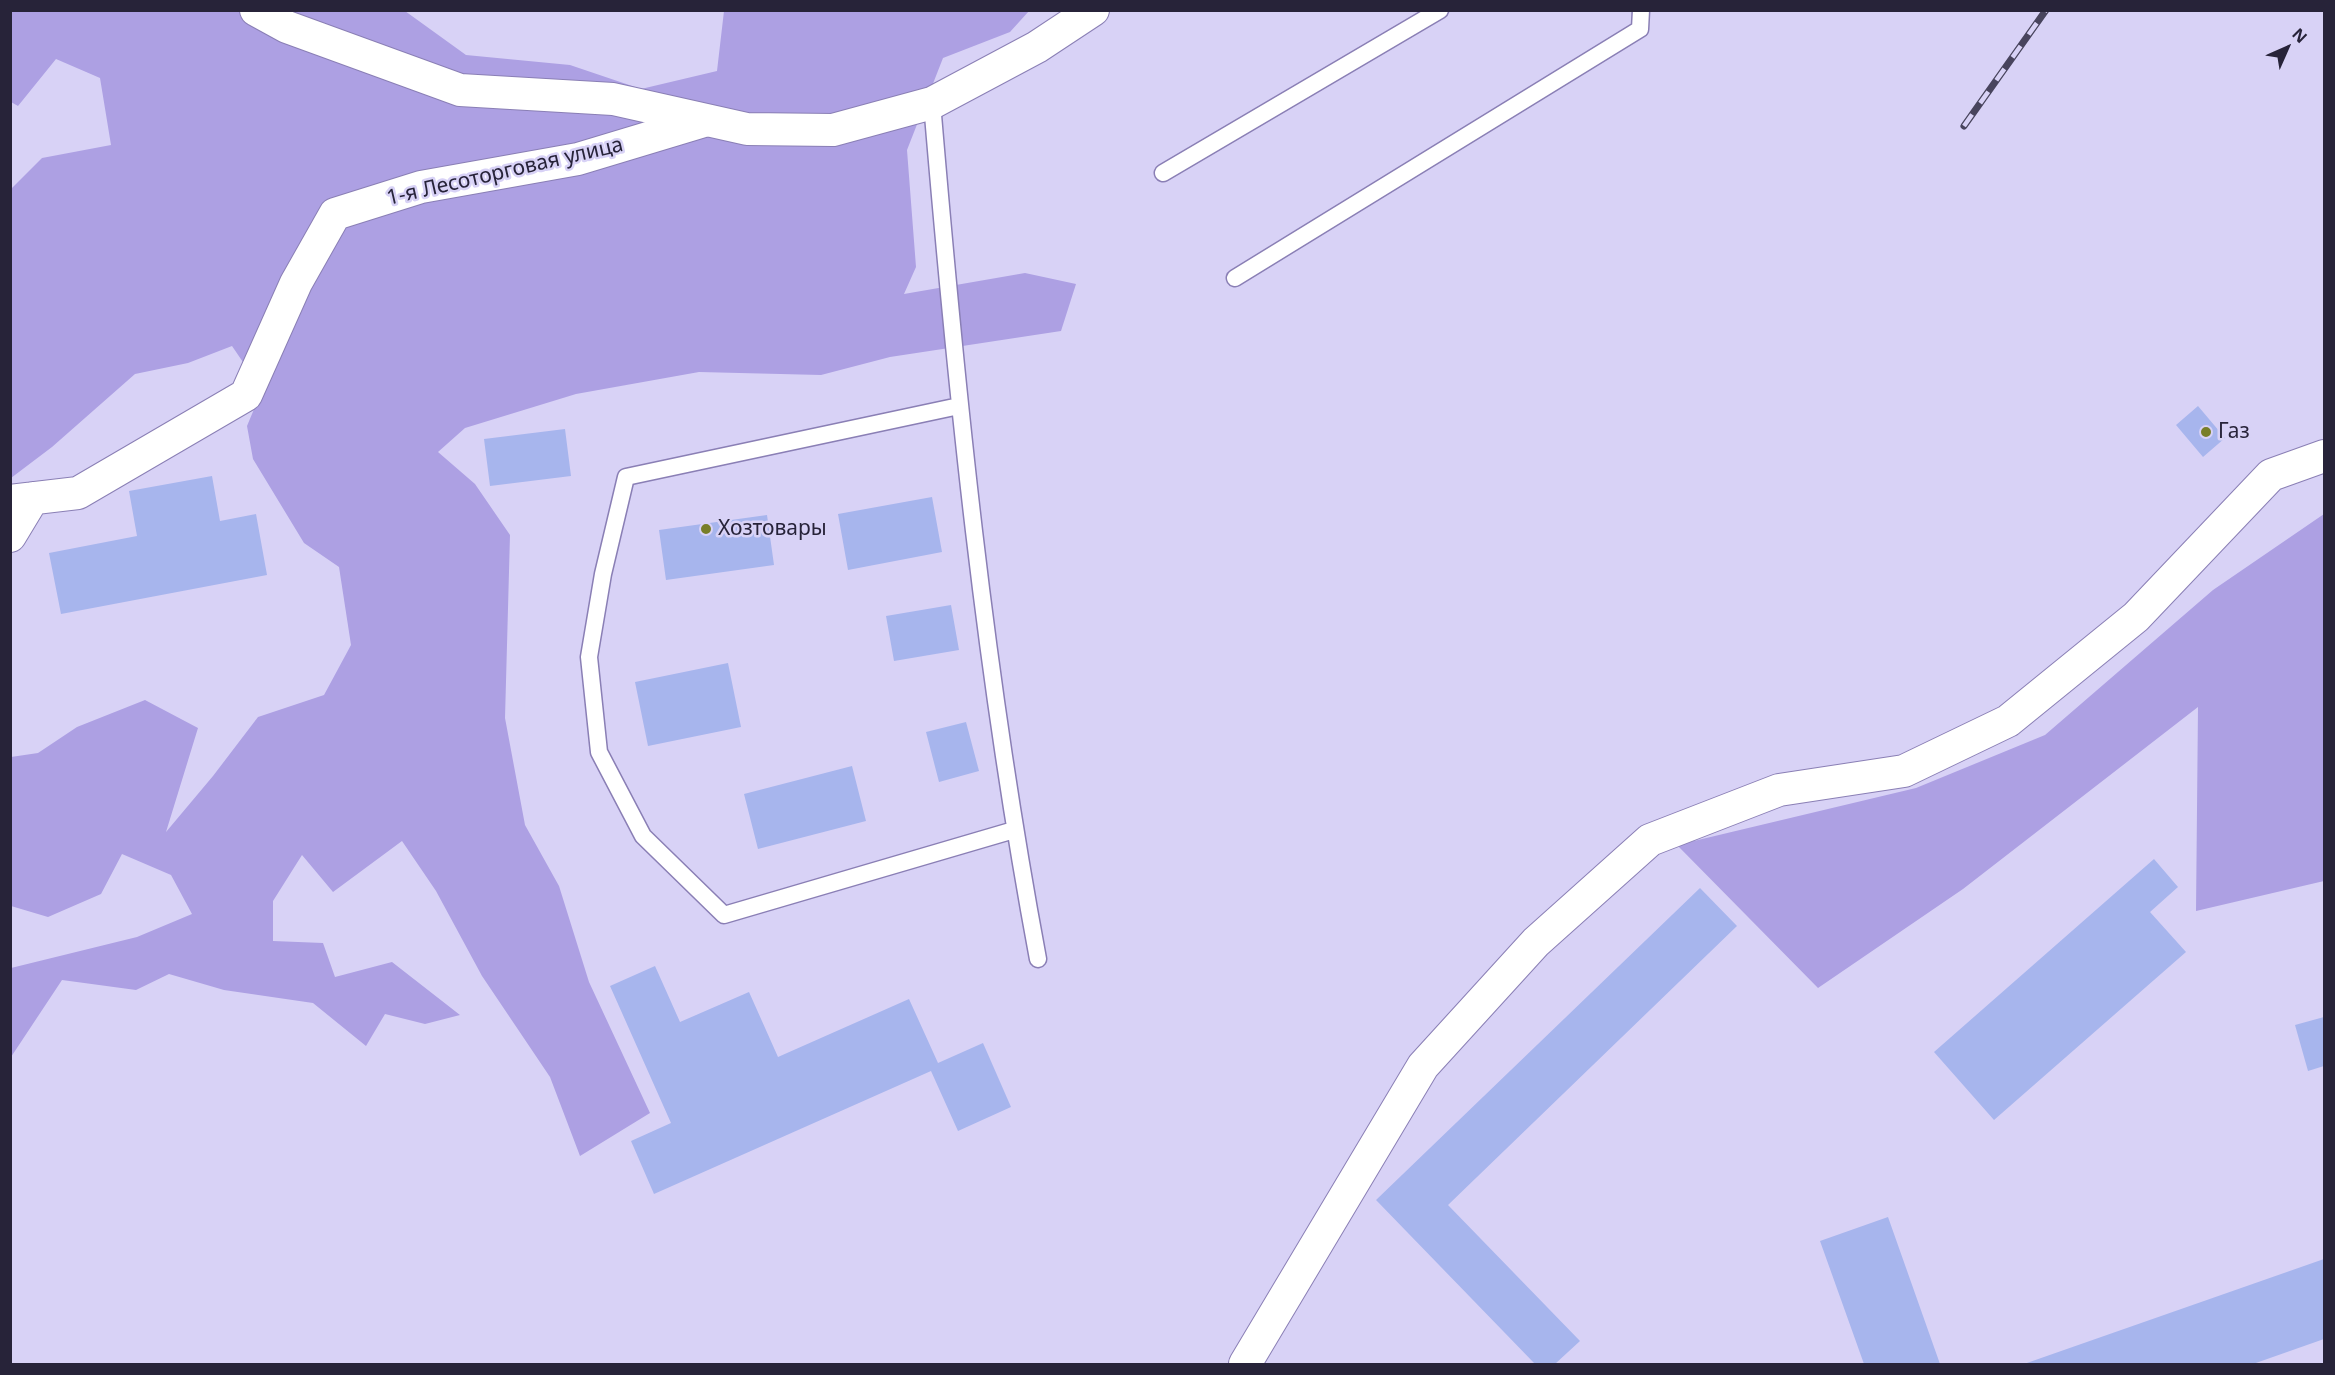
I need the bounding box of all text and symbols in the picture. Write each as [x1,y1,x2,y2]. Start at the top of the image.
north arrow [2257,18,2317,78]
text: N [2287,23,2312,48]
street label: 1-я Лесоторговая улица [384,133,626,211]
place label: Газ [2218,419,2250,445]
marker: Газ [2199,425,2213,439]
place label: Хозтовары [718,516,827,542]
marker: Хозтовары [699,522,713,536]

